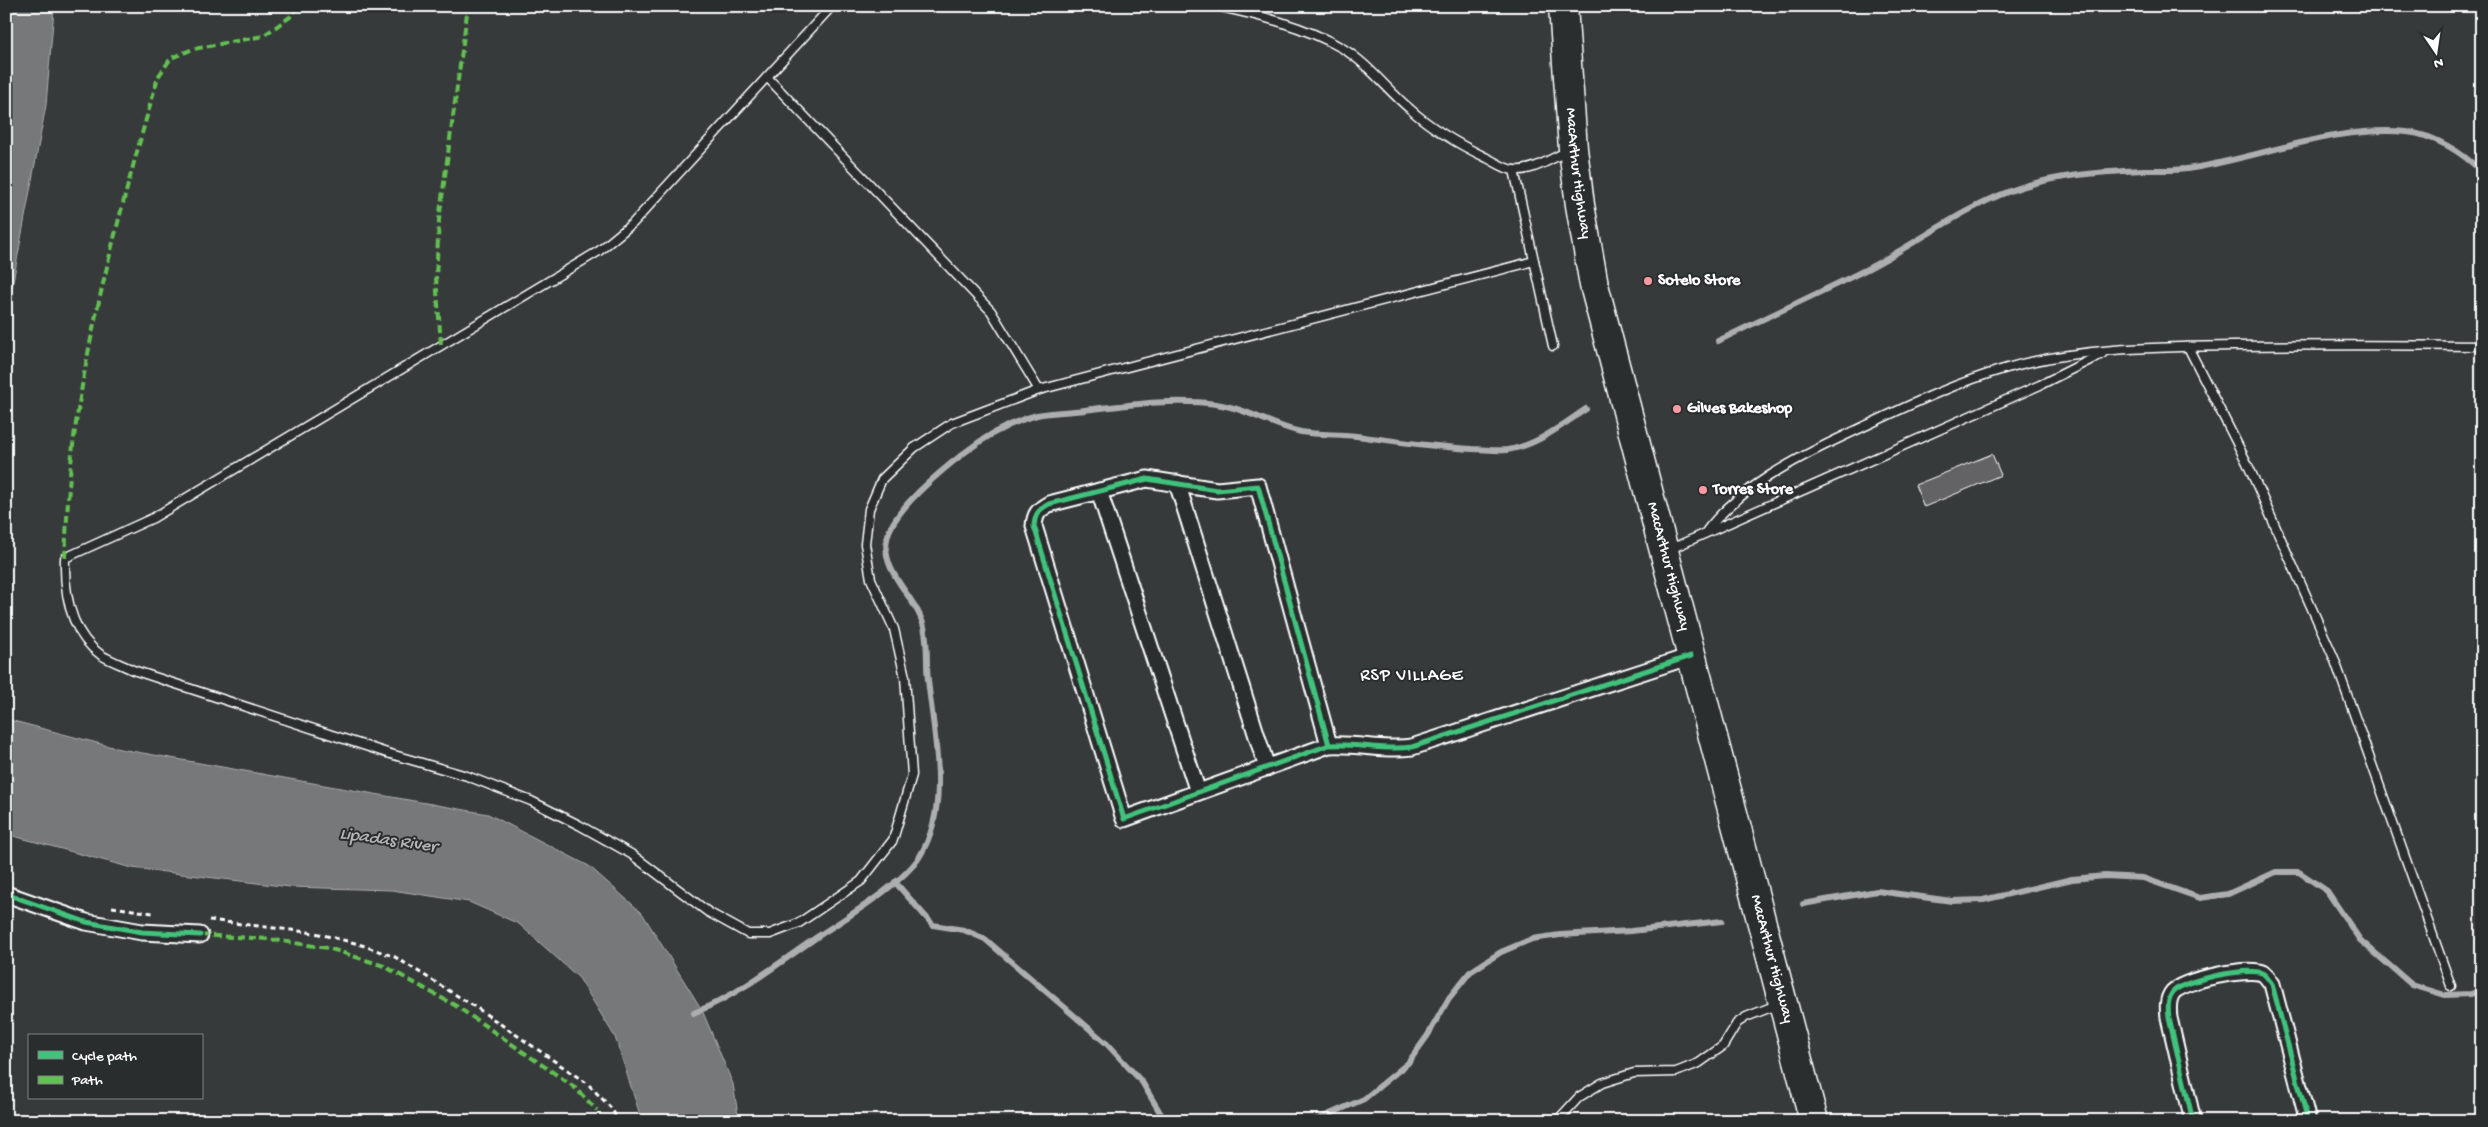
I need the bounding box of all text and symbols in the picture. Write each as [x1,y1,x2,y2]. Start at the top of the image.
north arrow [2410,28,2460,78]
text: N [2432,53,2445,72]
street label: MacArthur Highway [1561,107,1595,241]
place label: Sotelo Store [1658,272,1741,291]
marker: Sotelo Store [1642,275,1654,287]
place label: Gilves Bakeshop [1687,400,1792,419]
marker: Gilves Bakeshop [1671,403,1683,415]
place label: Torres Store [1711,481,1794,500]
marker: Torres Store [1697,484,1709,496]
street label: MacArthur Highway [1642,500,1694,633]
district label: RSP VILLAGE [1360,666,1464,687]
water label: Lipadas River [338,824,441,859]
street label: MacArthur Highway [1745,893,1797,1025]
legend [28,1034,202,1100]
text: Cycle path [72,1048,137,1066]
text: Path [71,1072,103,1090]

